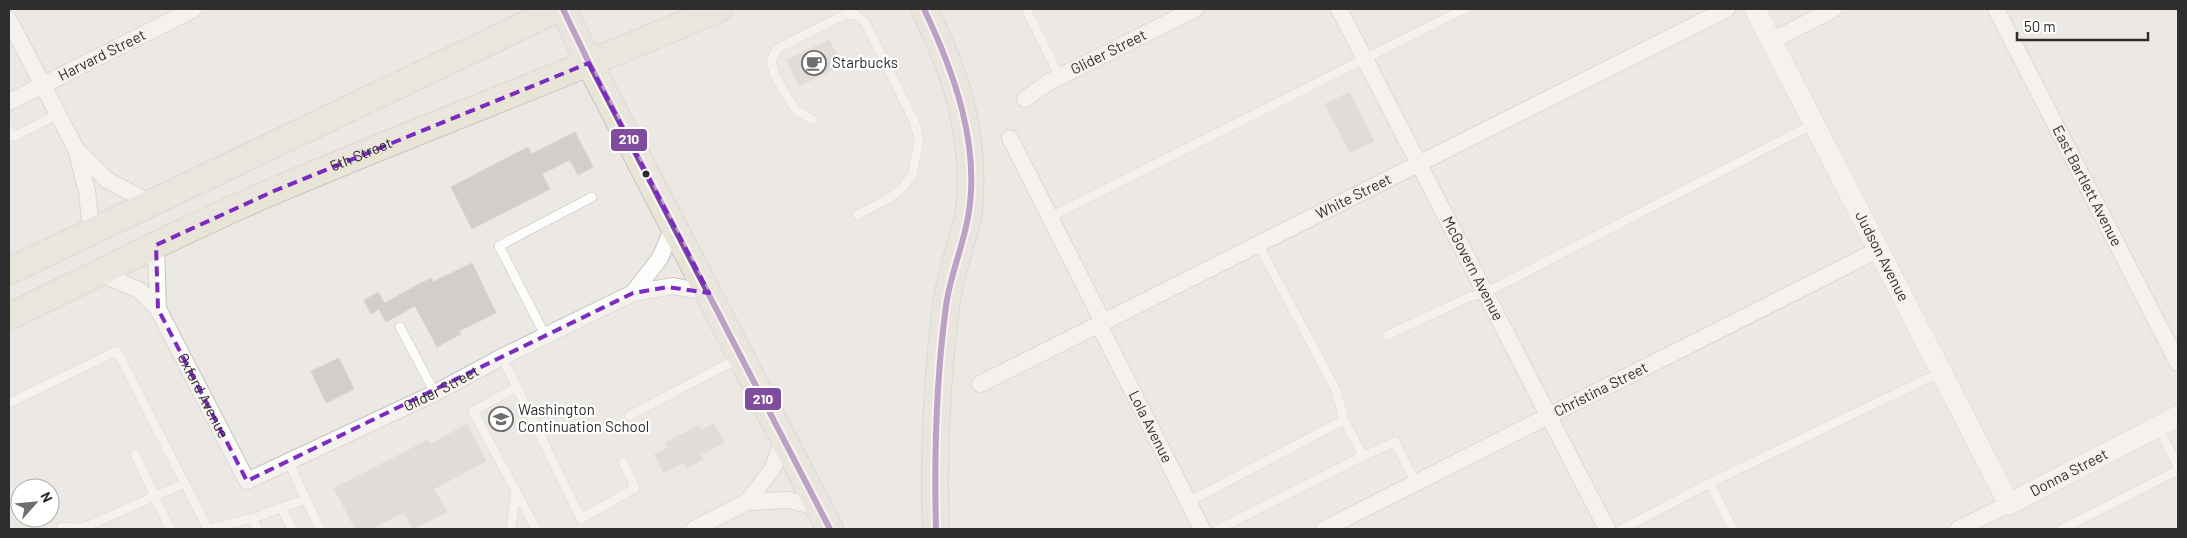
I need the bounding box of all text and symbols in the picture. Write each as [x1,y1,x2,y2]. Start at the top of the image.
scale bar [2017,10,2148,42]
text: 50 m [2024,17,2056,35]
street label: Harvard Street [55,25,148,84]
street label: Glider Street [1067,25,1149,78]
cafe icon: Starbucks [801,50,827,76]
place label: Starbucks [832,53,898,71]
street label: East Bartlett Avenue [2049,122,2126,249]
line badge: 210 [610,128,648,152]
text: 210 [619,130,639,147]
street label: 5th Street [327,133,395,174]
unlabelled marker [641,169,651,179]
street label: White Street [1312,169,1394,222]
street label: Judson Avenue [1852,208,1913,304]
street label: McGovern Avenue [1439,213,1508,323]
street label: Oxford Avenue [174,350,233,441]
street label: Christina Street [1550,358,1650,420]
street label: Glider Street [400,361,482,415]
line badge: 210 [744,387,782,411]
street label: Lola Avenue [1126,387,1177,465]
text: 210 [753,390,773,407]
place label: Washington Continuation School [518,400,649,435]
school or university icon: Washington Continuation School [488,406,514,432]
street label: Donna Street [2027,444,2111,500]
north arrow [10,478,60,528]
text: N [37,489,57,505]

